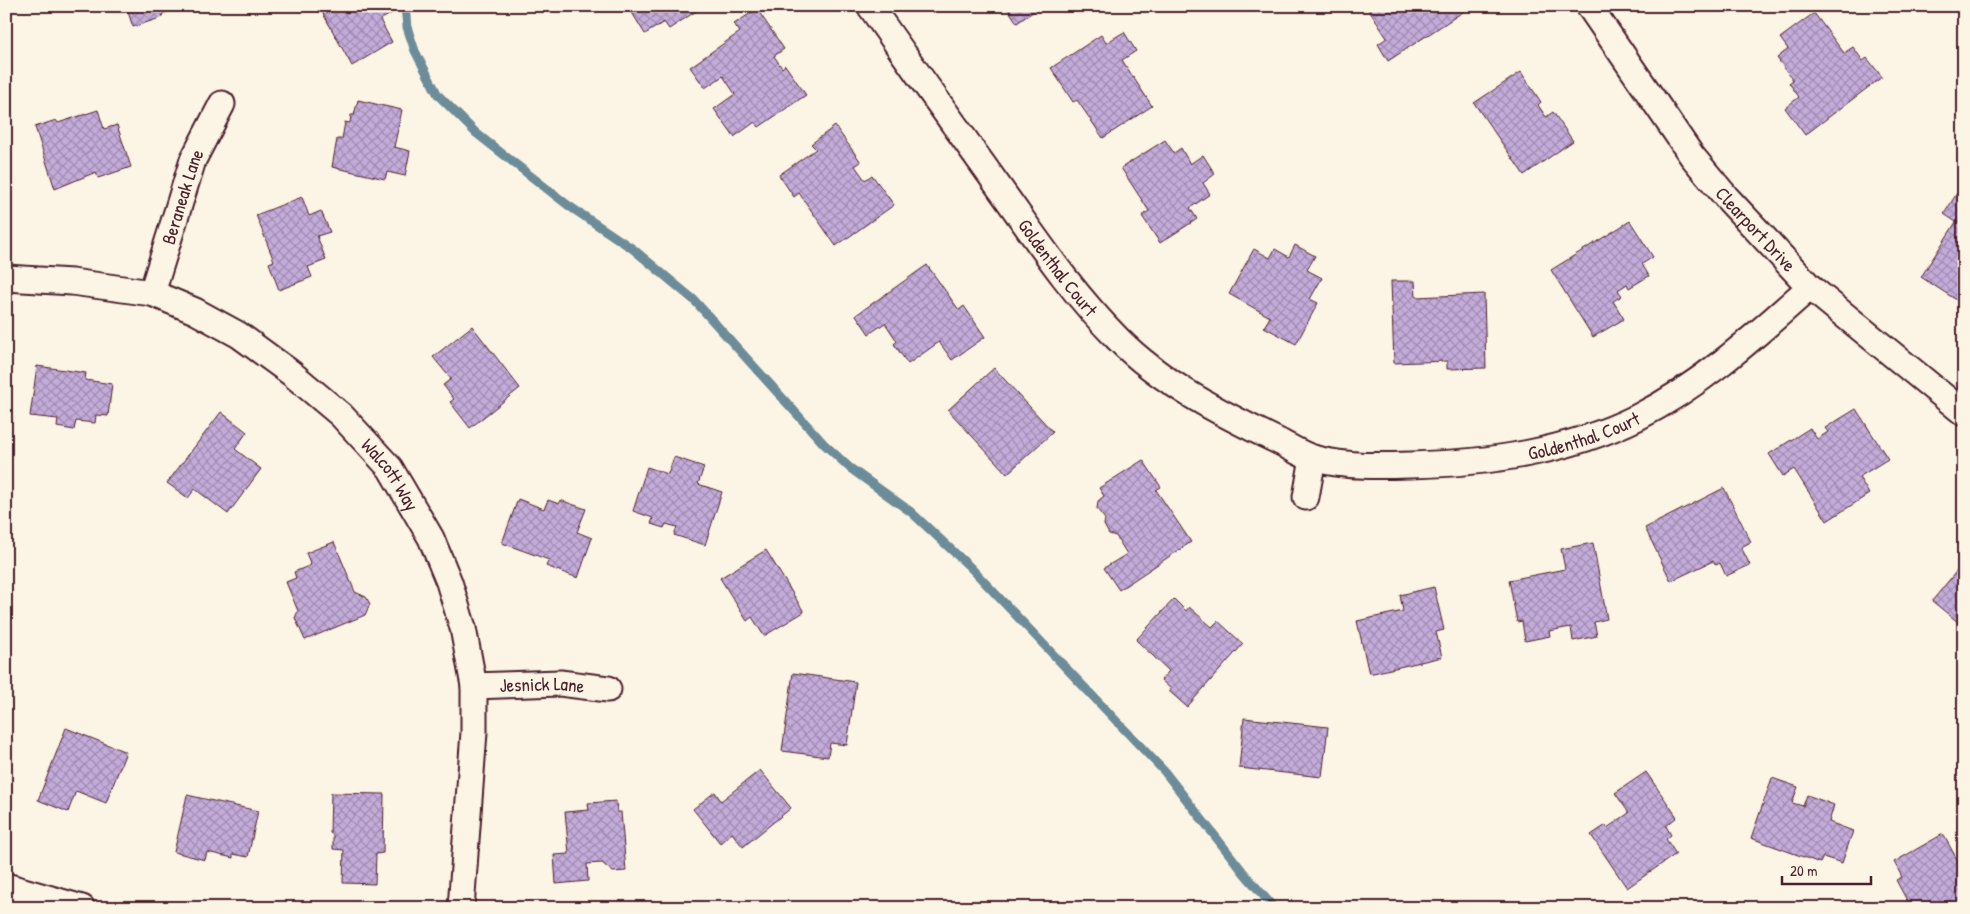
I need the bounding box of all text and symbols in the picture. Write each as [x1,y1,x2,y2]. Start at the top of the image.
street label: Beraneak Lane [155,144,210,247]
street label: Clearport Drive [1710,181,1802,278]
street label: Goldenthal Court [1012,213,1104,322]
street label: Goldenthal Court [1526,405,1644,466]
street label: Walcott Way [356,432,425,516]
street label: Jesnick Lane [499,670,586,699]
scale bar [1782,854,1871,886]
text: 20 m [1790,860,1817,881]

